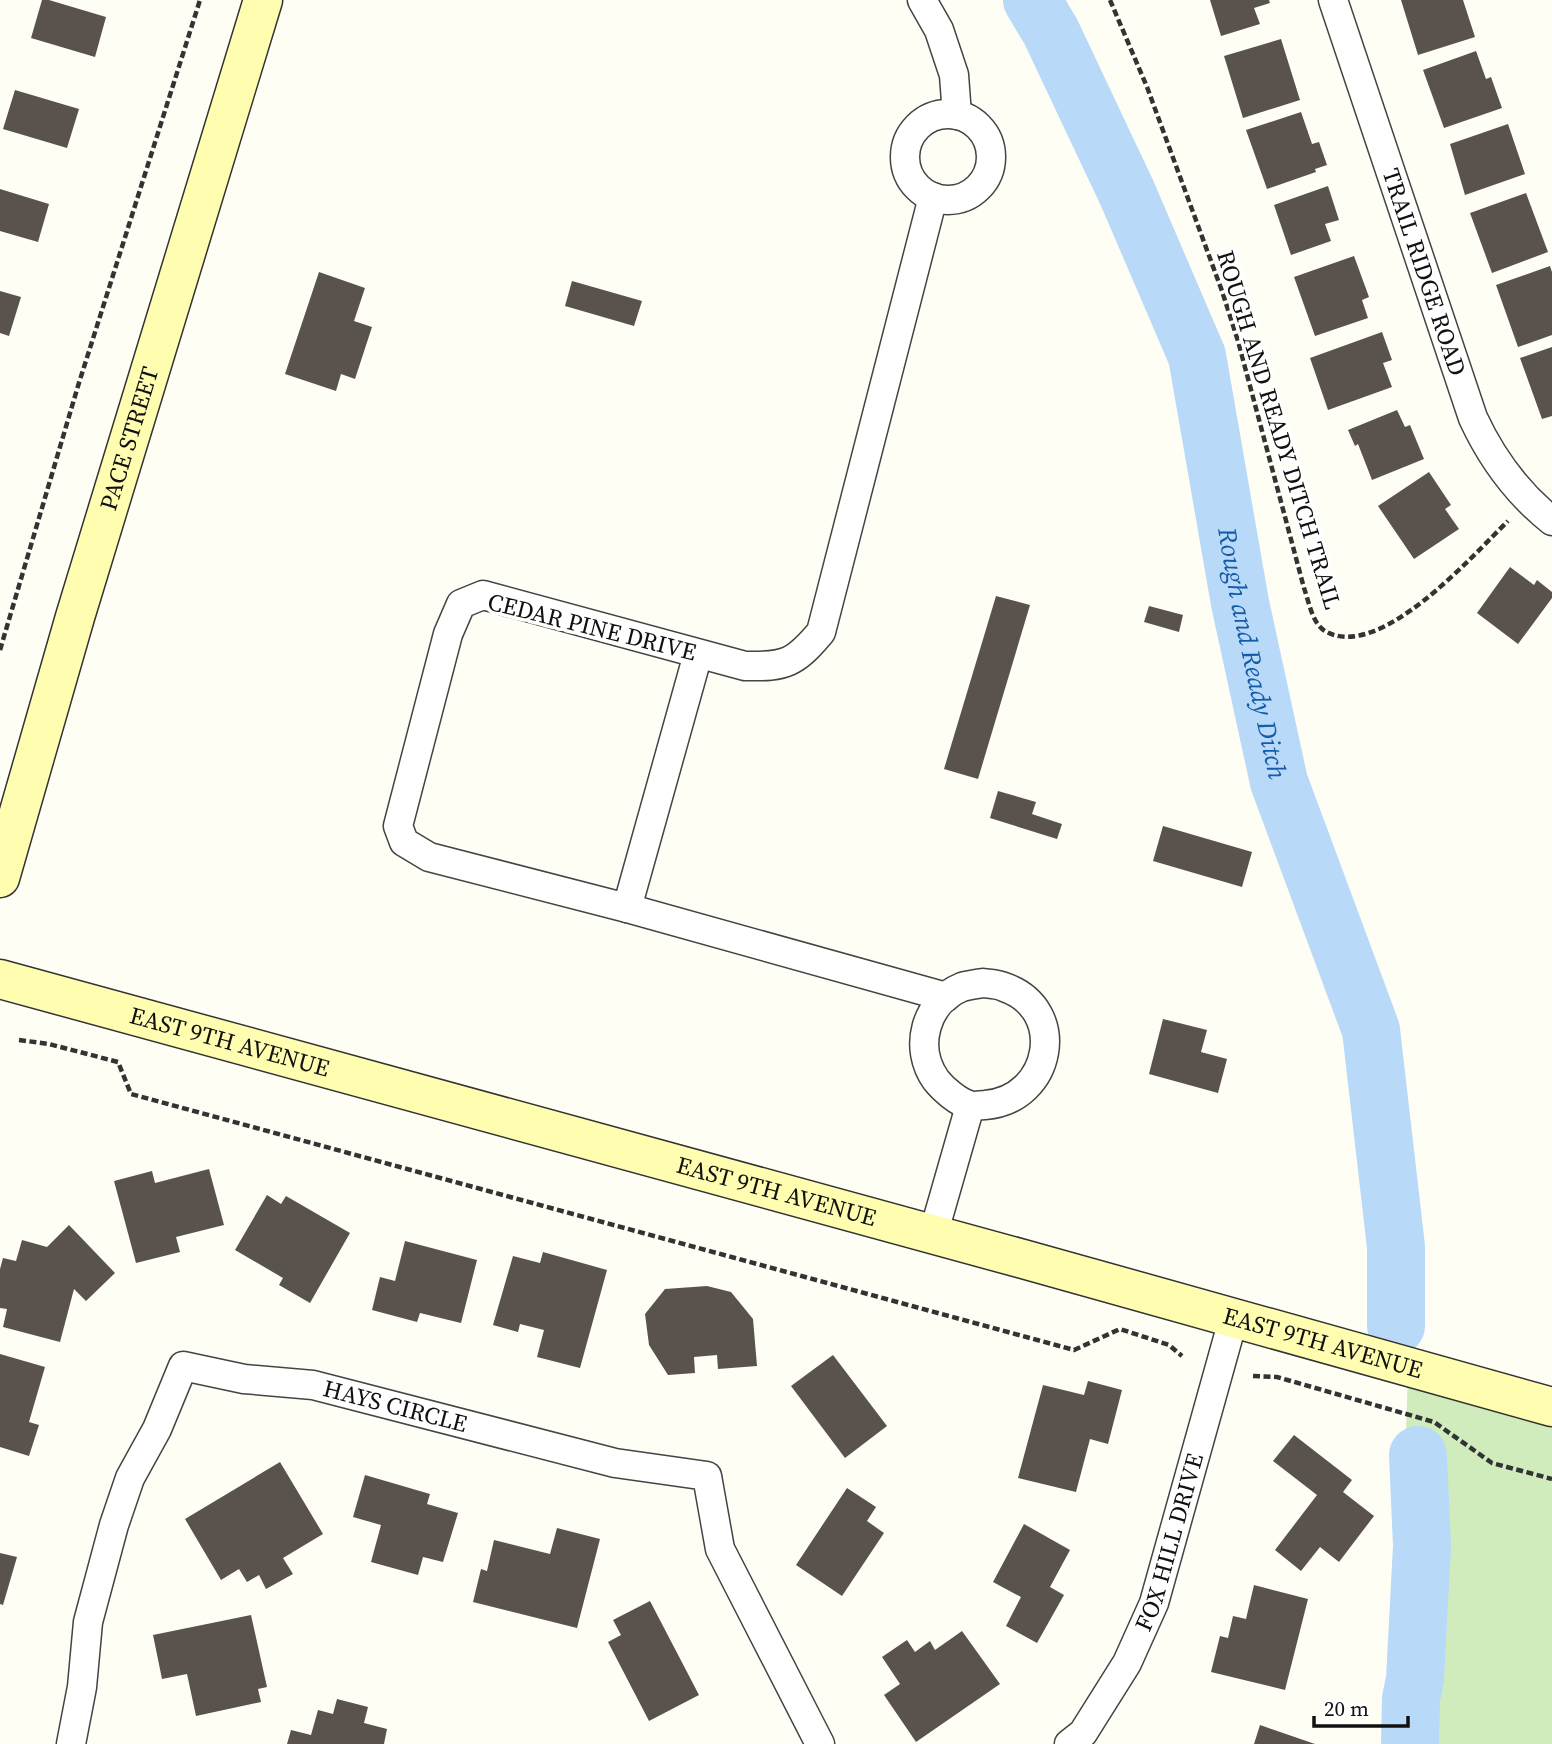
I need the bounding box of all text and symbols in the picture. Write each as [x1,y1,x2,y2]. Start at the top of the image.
street label: TRAIL RIDGE ROAD [1375,164,1475,380]
street label: ROUGH AND READY DITCH TRAIL [1209,246,1350,614]
street label: PACE STREET [91,362,166,514]
water label: Rough and Ready Ditch [1209,524,1296,782]
street label: CEDAR PINE DRIVE [484,585,700,668]
street label: EAST 9TH AVENUE [126,998,333,1084]
street label: EAST 9TH AVENUE [673,1148,880,1234]
street label: EAST 9TH AVENUE [1219,1299,1427,1386]
street label: HAYS CIRCLE [320,1371,471,1440]
street label: FOX HILL DRIVE [1126,1449,1211,1636]
scale bar [1314,1684,1408,1728]
text: 20 m [1324,1694,1369,1723]

